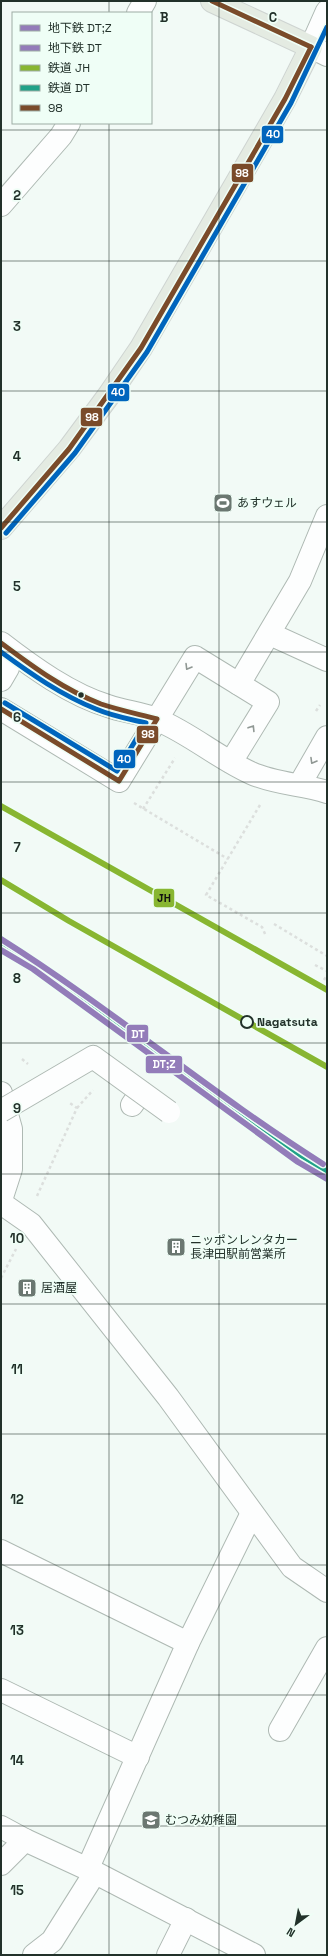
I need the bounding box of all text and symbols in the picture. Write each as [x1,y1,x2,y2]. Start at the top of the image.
text: B [160,9,169,26]
text: C [269,9,277,26]
legend [12,12,152,124]
text: 地下鉄 DT;Z [48,20,112,36]
text: 地下鉄 DT [48,40,102,56]
text: 鉄道 JH [48,60,90,76]
text: 鉄道 DT [48,80,90,96]
text: 98 [48,100,63,116]
line badge: 40 [261,125,284,144]
text: 40 [266,127,280,141]
line badge: 98 [231,163,254,183]
text: 98 [235,166,249,180]
text: 2 [13,187,21,204]
text: 3 [13,318,21,335]
line badge: 40 [107,383,130,402]
text: 40 [111,385,125,399]
line badge: 98 [80,407,103,427]
text: 98 [85,410,99,424]
text: 4 [13,448,21,465]
sports icon: あすウェル [212,492,234,514]
place label: あすウェル [237,495,297,511]
text: 5 [13,578,21,595]
one-way arrow [186,663,193,670]
unlabelled marker [76,690,86,700]
text: 6 [13,709,21,726]
line badge: 98 [136,725,159,744]
one-way arrow [247,726,254,733]
text: 98 [141,727,155,741]
line badge: 40 [113,749,136,769]
text: 40 [117,752,131,766]
one-way arrow [311,757,318,764]
text: 7 [13,839,21,856]
line badge: JH [153,888,175,908]
text: JH [157,891,171,905]
text: 8 [13,970,21,987]
place label: Nagatsuta [257,1014,318,1030]
marker: Nagatsuta [240,1015,254,1029]
line badge: DT [126,1024,149,1043]
text: DT [131,1027,145,1041]
line badge: DT;Z [145,1055,183,1074]
text: DT;Z [152,1057,176,1071]
text: 9 [13,1100,21,1117]
text: 10 [10,1230,24,1247]
place label: ニッポンレンタカー 長津田駅前営業所 [190,1232,298,1262]
building icon: ニッポンレンタカー 長津田駅前営業所 [165,1236,187,1258]
building icon: 居酒屋 [16,1277,38,1299]
place label: 居酒屋 [41,1280,77,1296]
text: 11 [11,1361,23,1378]
text: 12 [10,1491,24,1508]
text: 13 [10,1622,24,1639]
text: 14 [10,1752,24,1769]
school or university icon: むつみ幼稚園 [140,1809,162,1831]
place label: むつみ幼稚園 [165,1812,237,1828]
text: 15 [10,1882,24,1899]
north arrow [276,1904,316,1944]
text: N [284,1925,298,1940]

